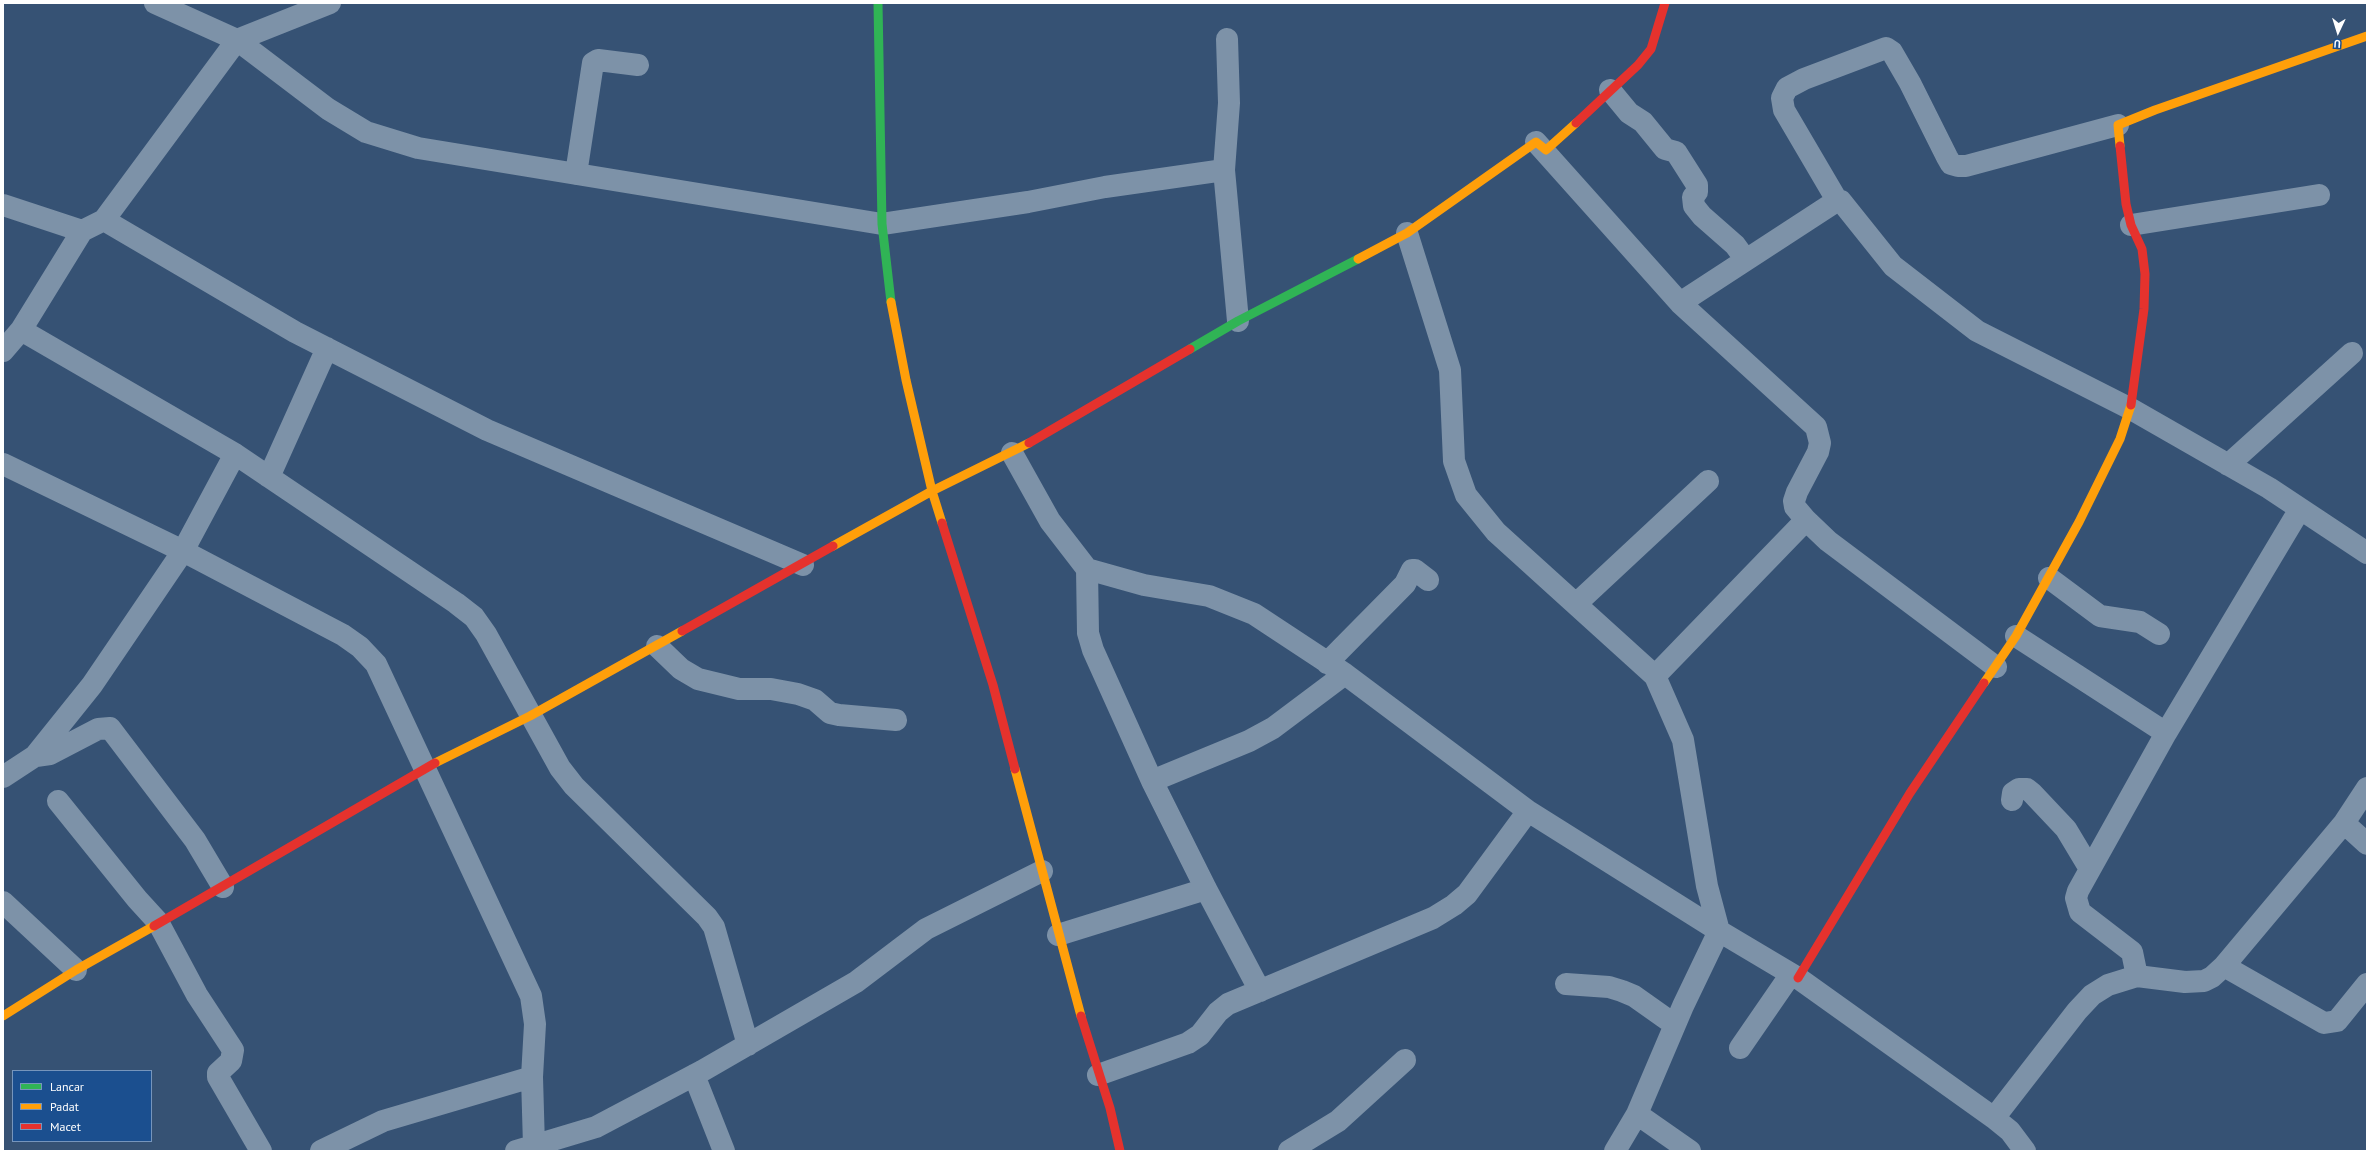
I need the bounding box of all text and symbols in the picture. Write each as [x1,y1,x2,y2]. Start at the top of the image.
north arrow [2318,12,2358,52]
text: U [2333,37,2341,51]
legend [12,1070,152,1142]
text: Lancar [50,1079,84,1094]
text: Padat [50,1099,79,1114]
text: Macet [50,1119,81,1134]

